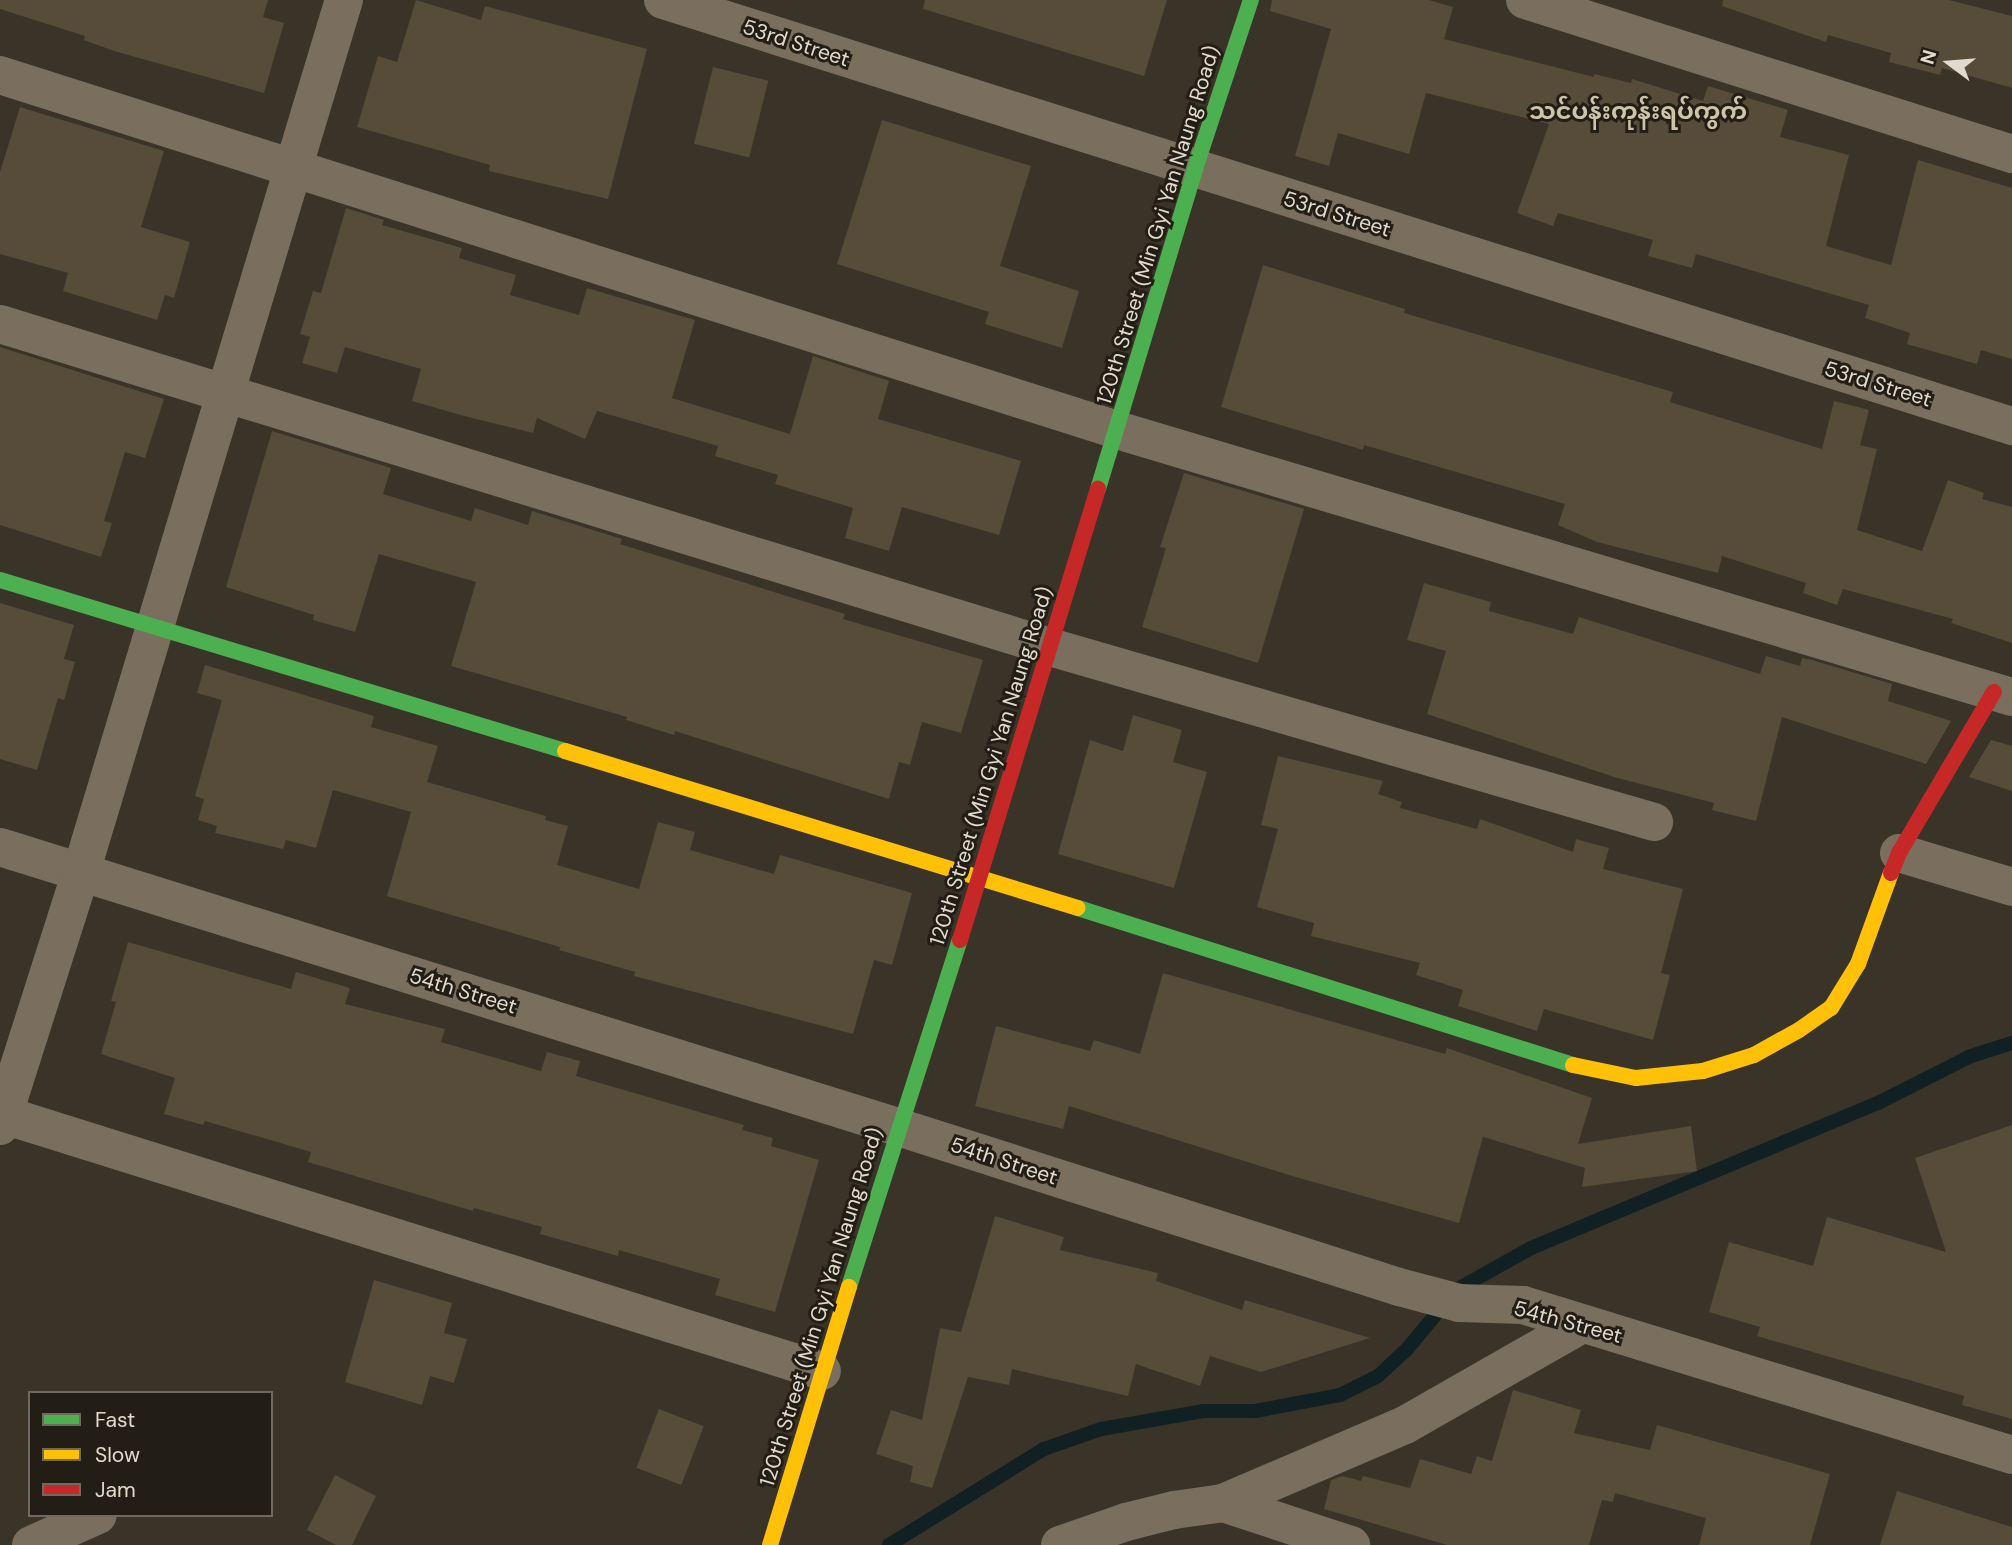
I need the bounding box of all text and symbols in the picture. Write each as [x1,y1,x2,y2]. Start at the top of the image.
street label: 53rd Street [739,14,853,72]
north arrow [1914,28,1984,98]
street label: 120th Street (Min Gyi Yan Naung Road) [1091,43,1225,407]
text: N [1914,47,1942,67]
district label: သင်ပန်းကုန်းရပ်ကွက် [1529,97,1747,125]
street label: 53rd Street [1280,186,1394,242]
street label: 53rd Street [1821,356,1935,412]
street label: 120th Street (Min Gyi Yan Naung Road) [924,584,1058,948]
street label: 54th Street [406,963,520,1019]
street label: 120th Street (Min Gyi Yan Naung Road) [754,1125,888,1489]
street label: 54th Street [947,1132,1061,1190]
street label: 54th Street [1511,1295,1625,1349]
legend [28,1391,273,1517]
text: Fast [95,1406,135,1434]
text: Slow [95,1441,140,1469]
text: Jam [95,1476,136,1504]

